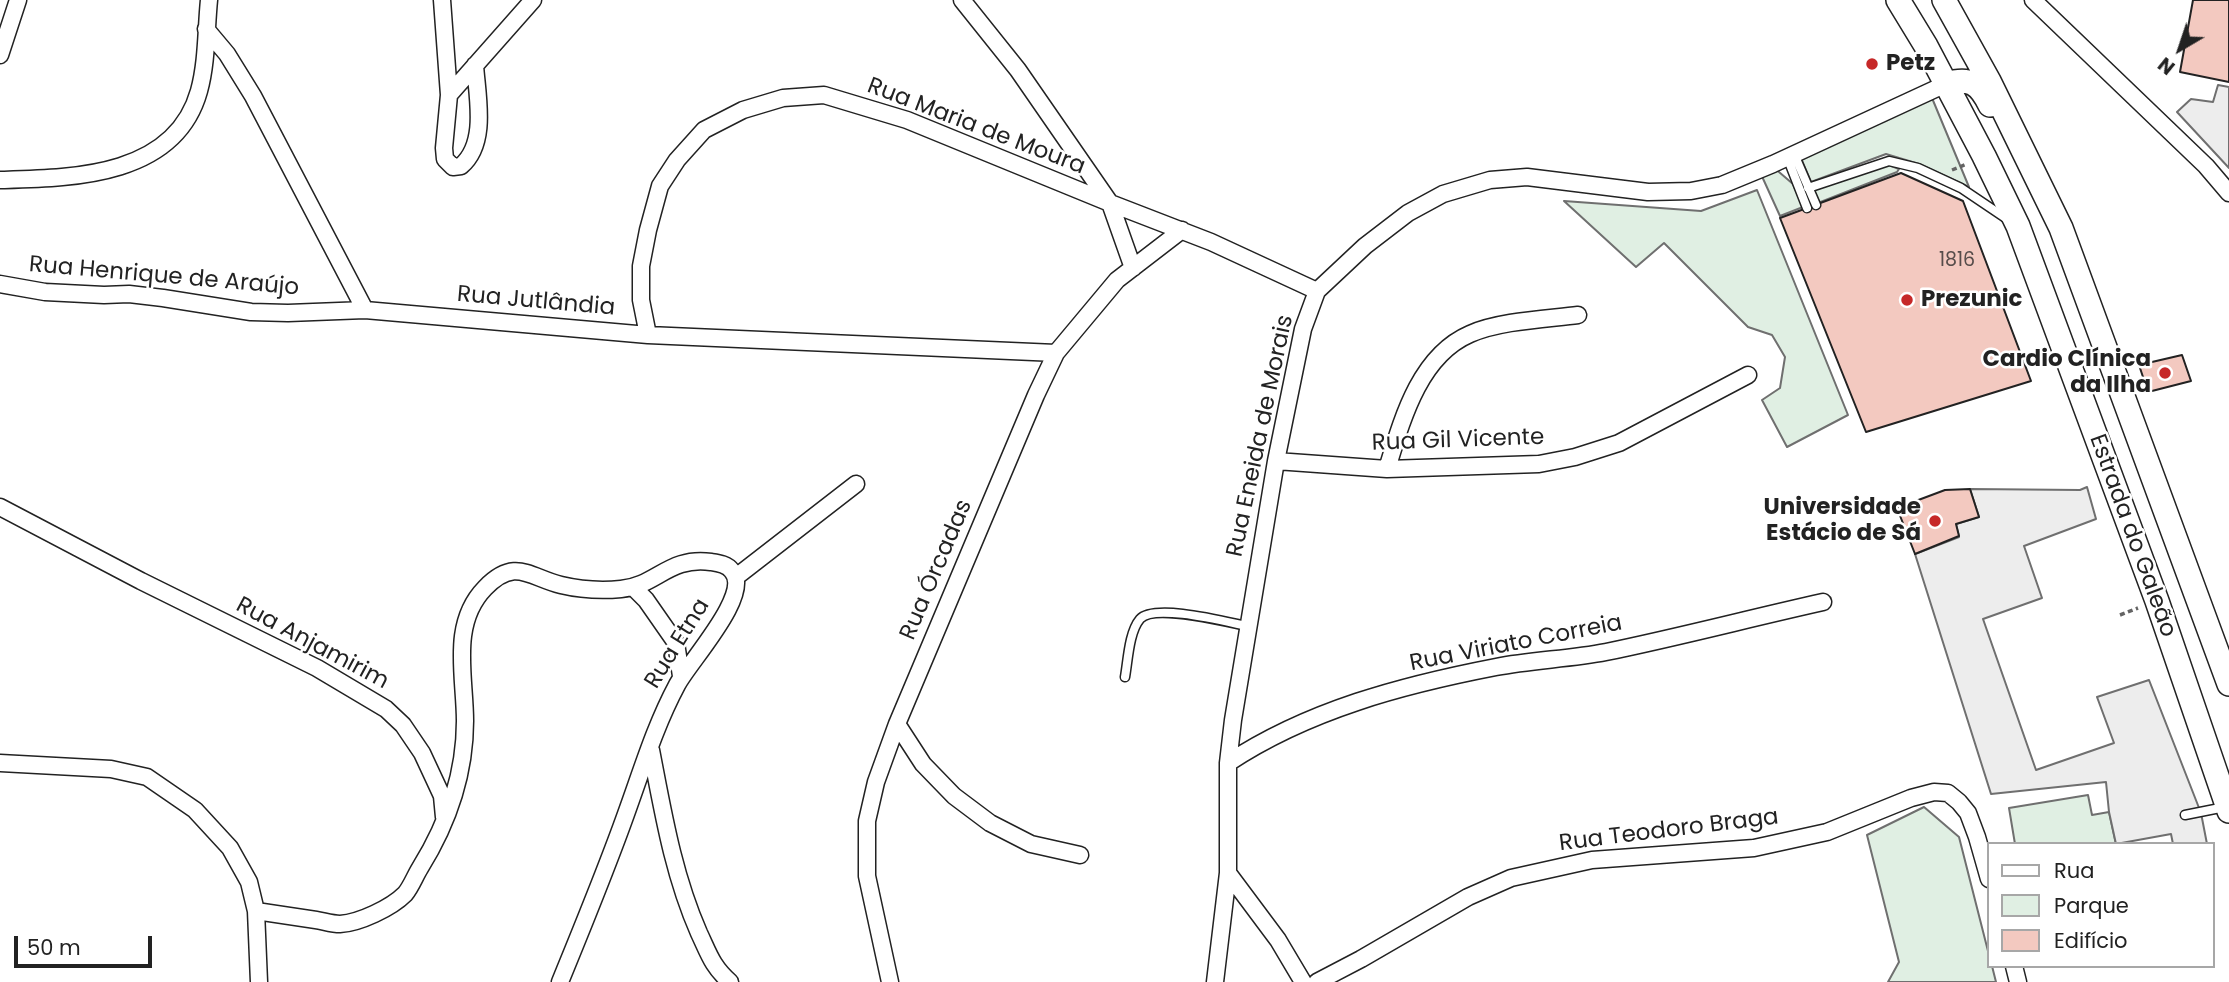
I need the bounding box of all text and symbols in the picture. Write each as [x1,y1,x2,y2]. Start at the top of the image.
north arrow [2145,14,2215,84]
place label: Petz [1886,50,1935,78]
text: N [2152,51,2181,81]
marker: Petz [1864,56,1880,72]
street label: Rua Maria de Moura [863,73,1089,181]
house number: 1816 [1939,250,1975,272]
street label: Rua Henrique de Araújo [28,251,300,303]
street label: Rua Jutlândia [456,281,616,323]
place label: Prezunic [1921,286,2022,314]
marker: Prezunic [1899,292,1915,308]
street label: Rua Eneida de Morais [1222,313,1300,559]
place label: Cardio Clínica da Ilha [1983,346,2151,400]
marker: Cardio Clínica da Ilha [2157,365,2173,381]
street label: Rua Gil Vicente [1371,424,1545,458]
street label: Estrada do Galeão [2083,431,2181,641]
place label: Universidade Estácio de Sá [1763,494,1921,548]
street label: Rua Órcadas [895,496,979,644]
marker: Universidade Estácio de Sá [1927,513,1943,529]
street label: Rua Anjamirim [231,592,393,696]
street label: Rua Etna [640,594,716,694]
street label: Rua Viriato Correia [1407,610,1625,678]
street label: Rua Teodoro Braga [1558,804,1780,858]
legend [1988,842,2215,968]
text: Rua [2054,856,2094,885]
text: Parque [2054,891,2129,920]
scale bar [18,922,156,966]
text: Edifício [2054,926,2128,955]
text: 50 m [27,933,81,962]

